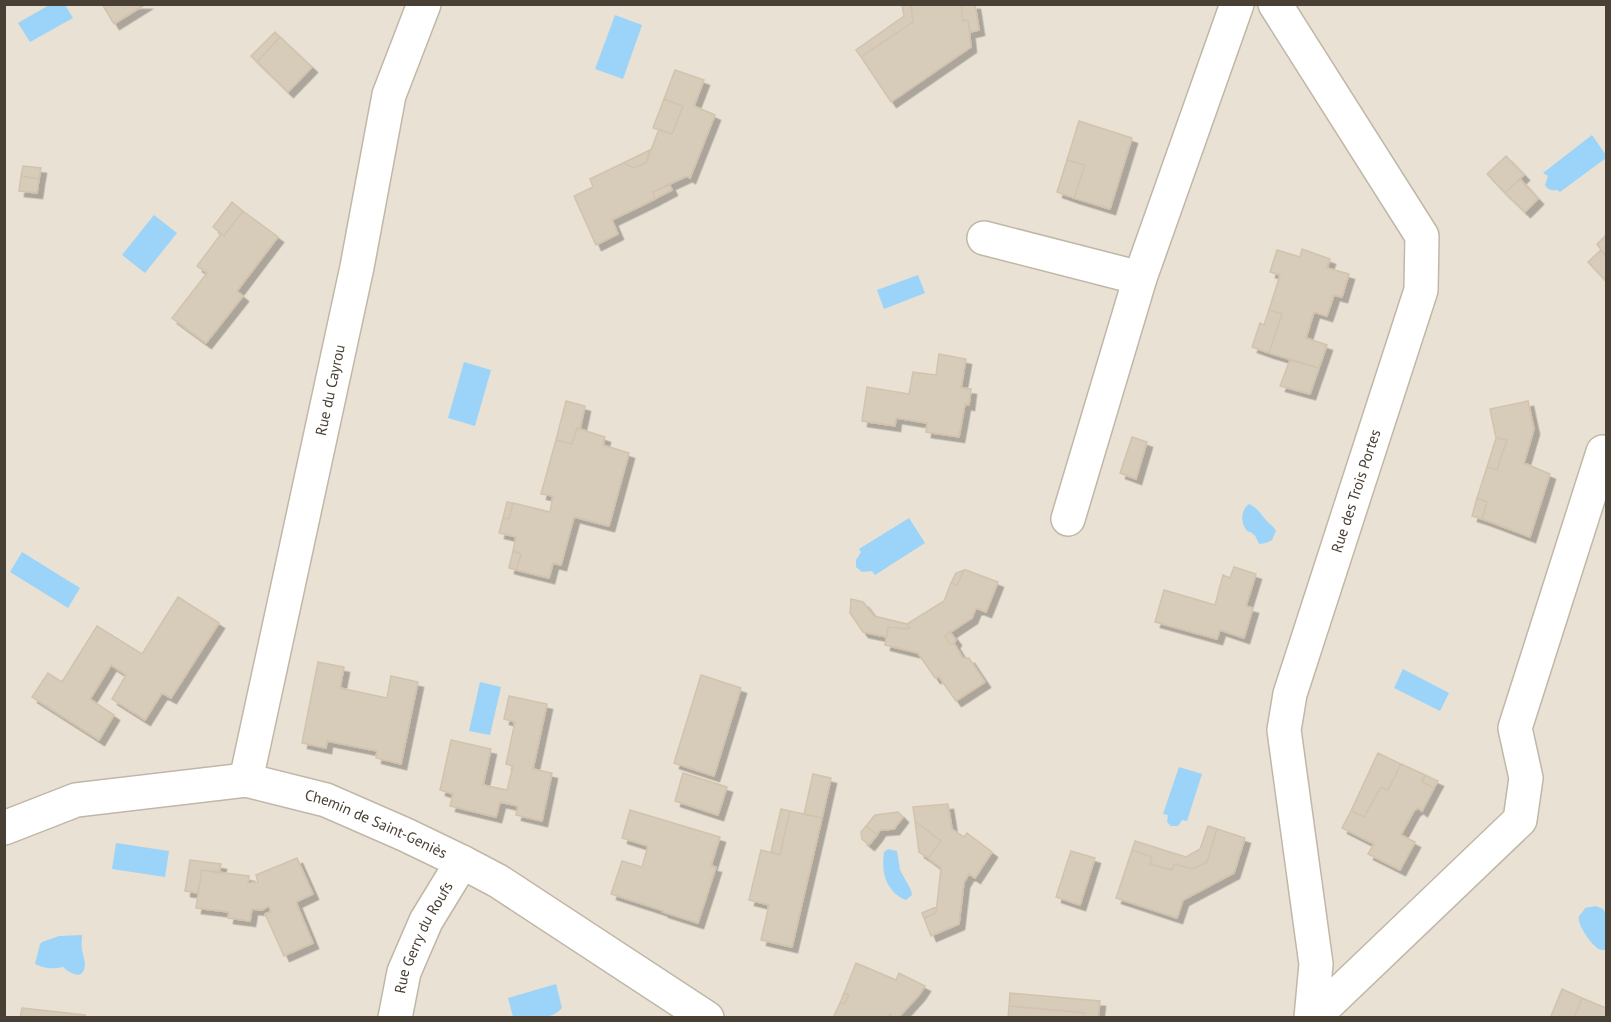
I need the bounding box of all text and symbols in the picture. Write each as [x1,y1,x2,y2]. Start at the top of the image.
street label: Rue du Cayrou [311,343,349,437]
street label: Rue des Trois Portes [1327,427,1384,555]
street label: Chemin de Saint-Geniès [303,785,450,862]
street label: Rue Gerry du Roufs [390,878,457,995]

